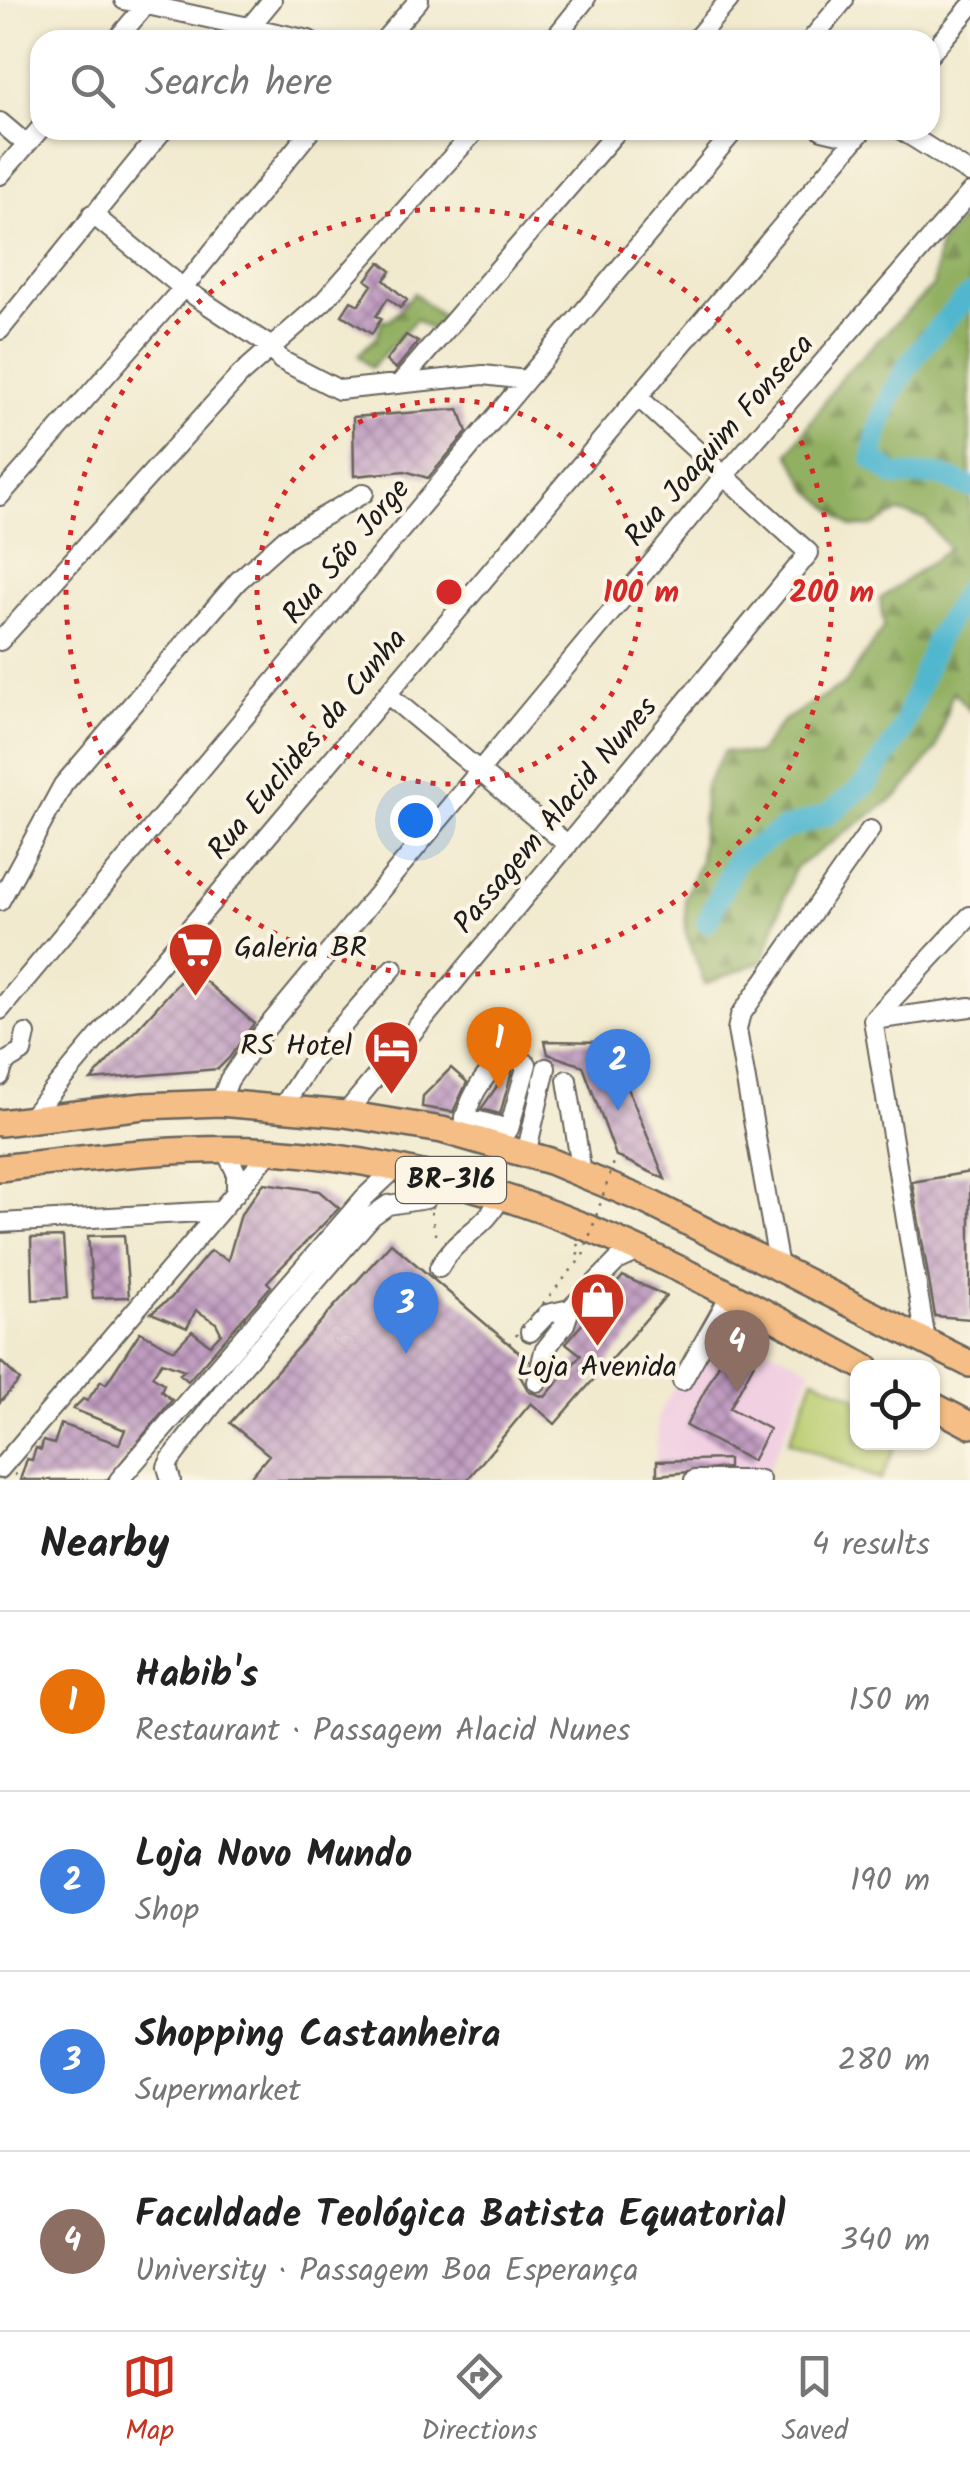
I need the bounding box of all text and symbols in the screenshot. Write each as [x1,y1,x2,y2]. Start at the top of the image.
search box [30,30,940,140]
text: Search here [145,55,332,115]
icon: search [65,58,120,113]
street label: Rua Joaquim Fonseca [613,323,827,559]
street label: Rua São Jorge [271,468,423,636]
text: 100 m [603,570,679,618]
text: 200 m [790,570,874,618]
centre of rings [431,574,467,610]
street label: Rua Euclides da Cunha [196,618,420,872]
street label: Passagem Alacid Nunes [442,686,670,945]
your location [390,795,441,846]
supermarket icon: Galeria BR [165,919,225,998]
place label: Galeria BR [234,925,367,973]
pin: 1 [466,1006,532,1089]
hotel icon: RS Hotel [361,1017,421,1096]
place label: RS Hotel [240,1023,352,1071]
pin: 2 [586,1028,650,1111]
road number: BR-316 [396,1157,506,1203]
shop icon: Loja Avenida [567,1270,627,1349]
pin: 3 [374,1272,438,1354]
pin: 4 [704,1310,770,1392]
place label: Loja Avenida [517,1344,677,1392]
map controls [850,1360,940,1450]
button: locate [850,1360,940,1450]
text: Nearby [40,1512,169,1579]
text: 4 results [812,1520,930,1571]
text: Habib's [135,1646,258,1706]
text: 1 [68,1676,77,1727]
text: 150 m [848,1676,930,1727]
text: Restaurant · Passagem Alacid Nunes [135,1706,630,1757]
text: Loja Novo Mundo [135,1826,412,1886]
text: 2 [63,1856,82,1907]
text: 190 m [850,1856,930,1907]
text: Shop [135,1886,199,1937]
text: Shopping Castanheira [135,2006,501,2066]
text: 3 [64,2036,81,2087]
text: 280 m [838,2036,930,2087]
text: Supermarket [135,2066,301,2117]
text: Faculdade Teológica Batista Equatorial [135,2186,785,2246]
text: 4 [64,2216,81,2267]
text: 340 m [840,2216,930,2267]
text: University · Passagem Boa Esperança [135,2246,639,2297]
tab: Map [122,2349,177,2454]
tab: Directions [421,2349,537,2454]
tab: Saved [782,2349,848,2454]

